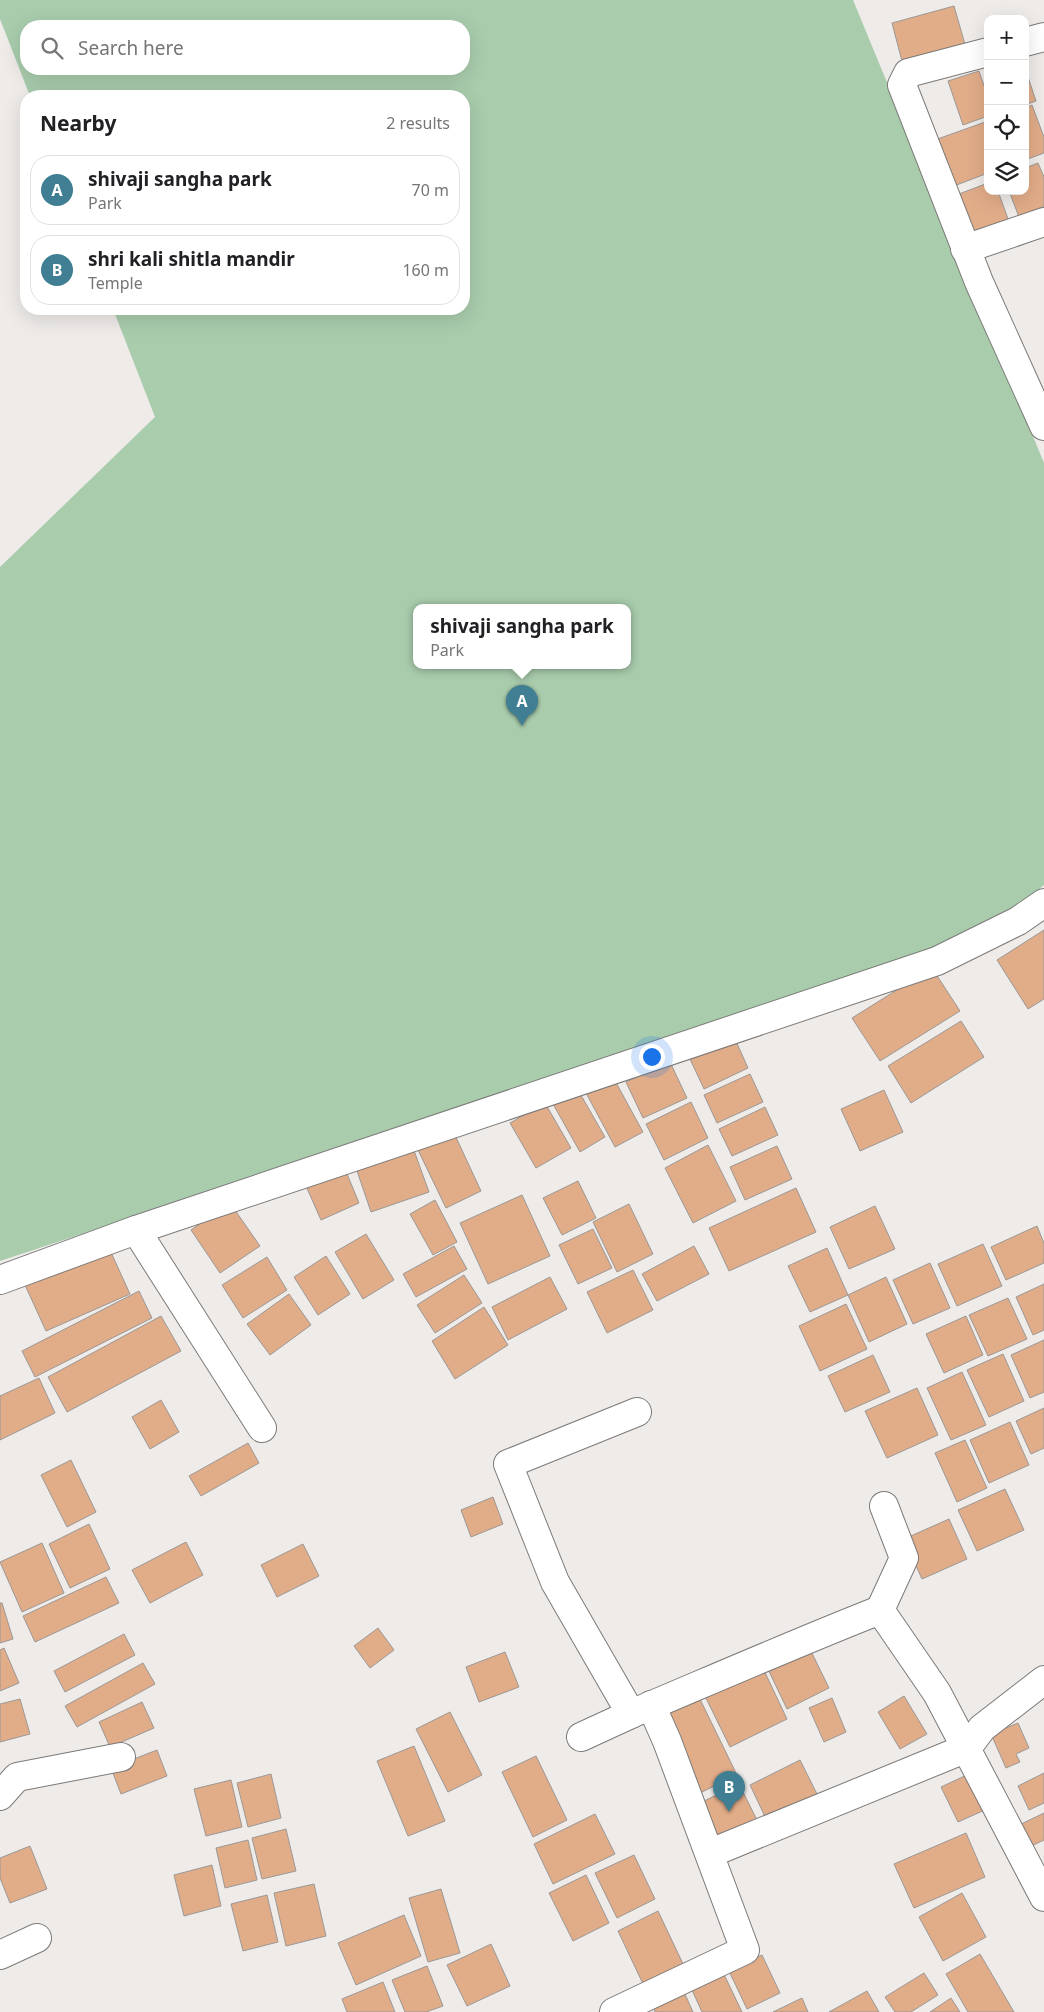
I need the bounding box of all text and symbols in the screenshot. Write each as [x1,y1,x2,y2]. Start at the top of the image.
map controls [984,15,1029,195]
button: + [984,15,1029,60]
search box [20,20,470,75]
icon: search [38,34,66,62]
text: Search here [78,35,184,61]
button: − [984,60,1029,105]
button: locate [984,105,1029,150]
text: Nearby [40,109,116,137]
text: 2 results [386,112,450,134]
button: layers [984,150,1029,195]
text: shivaji sangha park [88,166,272,192]
text: A [51,179,63,201]
text: 70 m [412,179,449,201]
text: Park [88,192,122,214]
text: shri kali shitla mandir [88,246,295,272]
text: B [52,259,62,281]
text: 160 m [402,259,449,281]
text: Temple [88,272,143,294]
popup [413,604,631,669]
text: shivaji sangha park [430,613,614,639]
text: Park [430,639,464,661]
pin: A [506,685,538,726]
your location [639,1044,665,1070]
pin: B [713,1771,745,1812]

